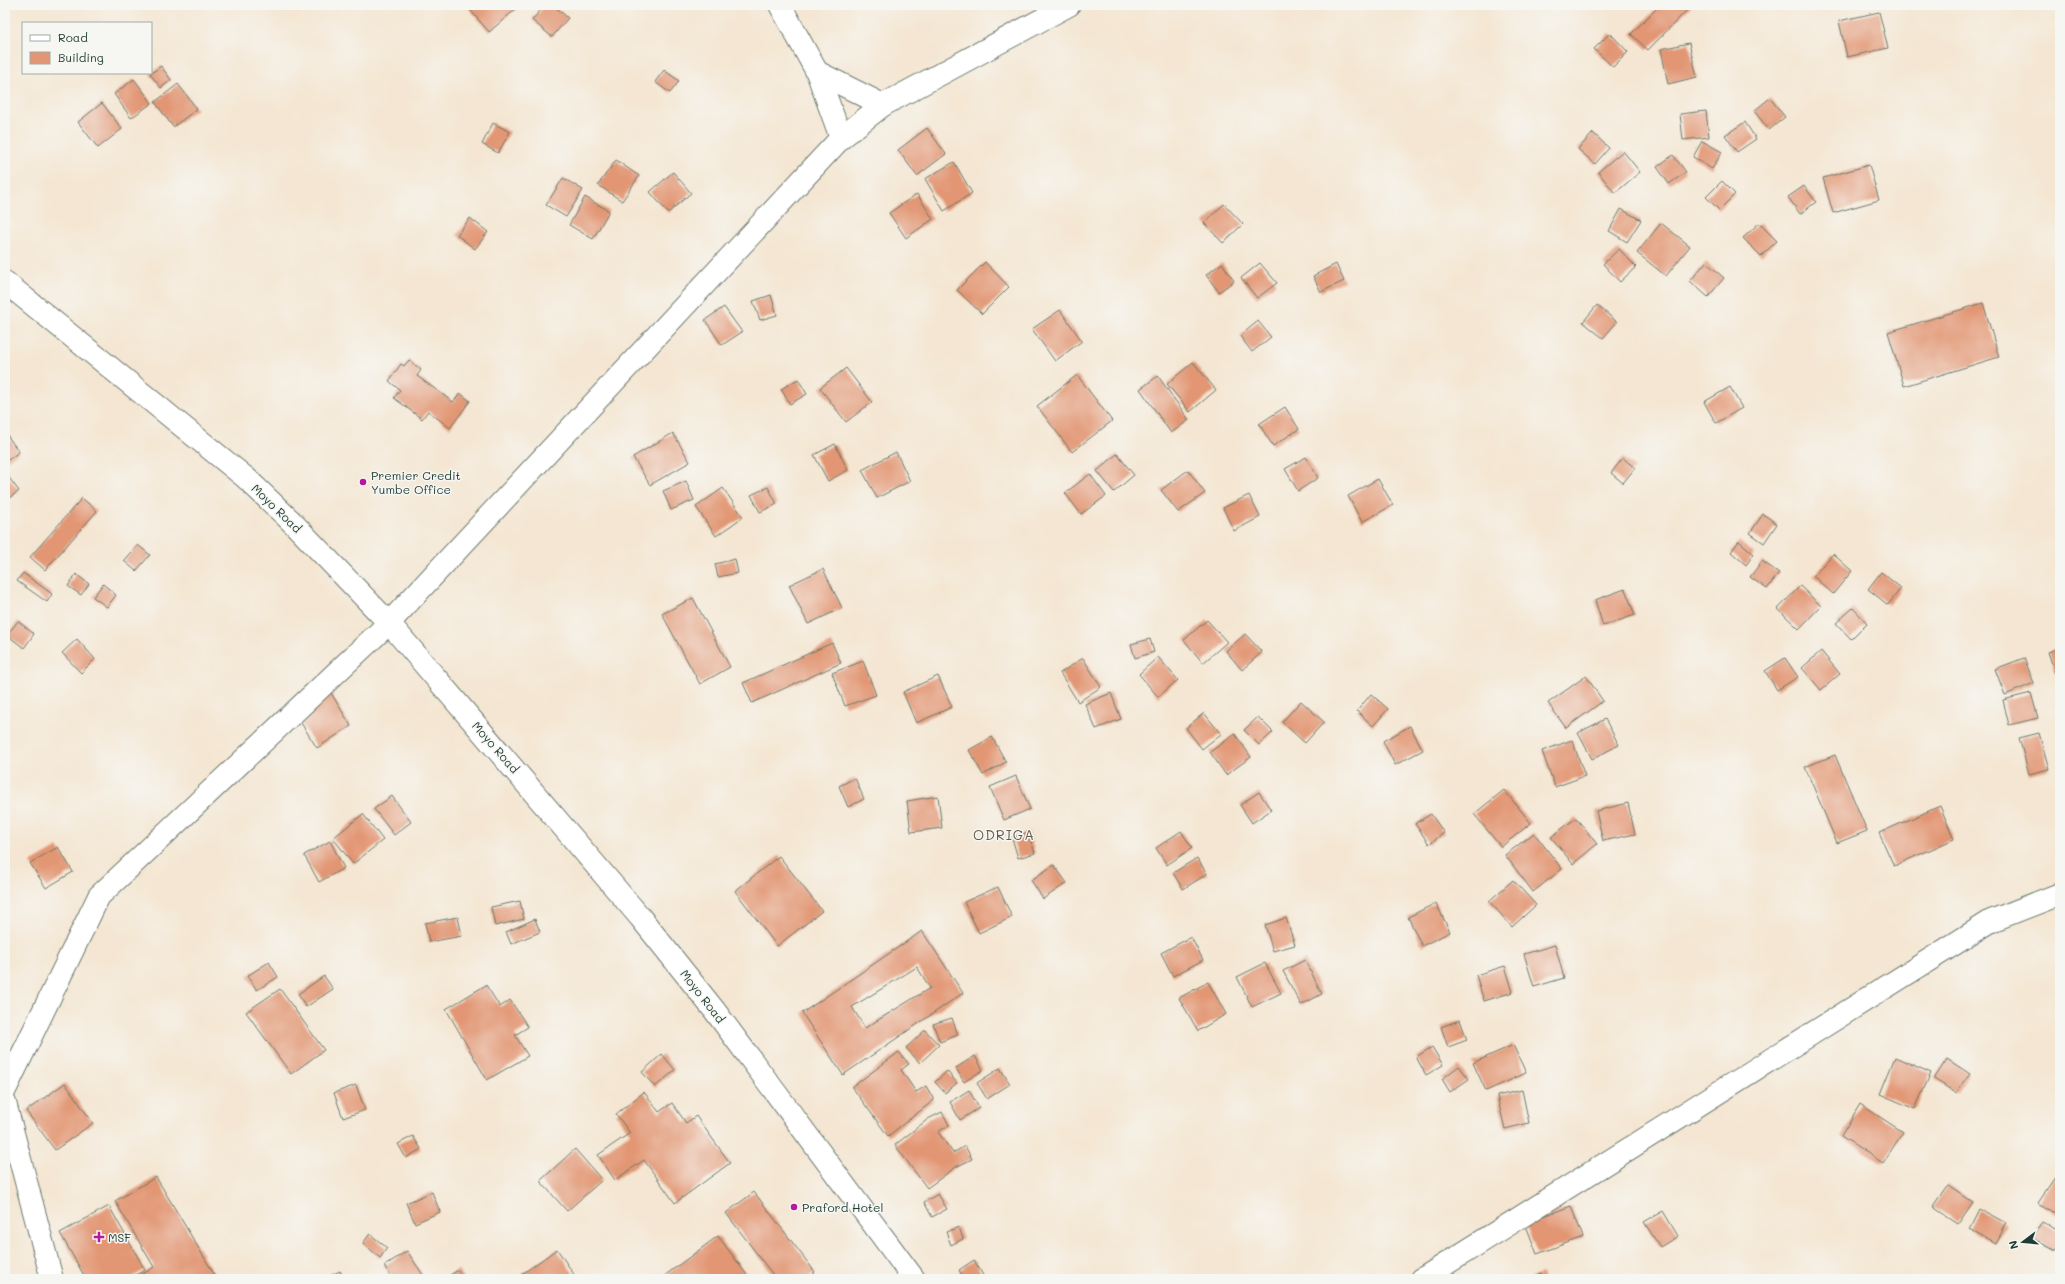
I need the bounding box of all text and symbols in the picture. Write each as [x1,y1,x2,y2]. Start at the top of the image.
legend [22,22,152,74]
text: Road [58,29,88,45]
text: Building [58,49,104,65]
place label: Premier Credit Yumbe Office [371,467,461,497]
marker: Premier Credit Yumbe Office [358,477,368,487]
street label: Moyo Road [248,480,306,536]
street label: Moyo Road [469,718,523,777]
district label: ODRIGA [973,825,1035,844]
street label: Moyo Road [677,966,729,1026]
place label: Praford Hotel [802,1199,883,1215]
marker: Praford Hotel [789,1202,799,1212]
north arrow [2003,1222,2043,1262]
place label: MSF [108,1229,131,1245]
marker: MSF [93,1231,105,1243]
text: N [2005,1239,2021,1251]

